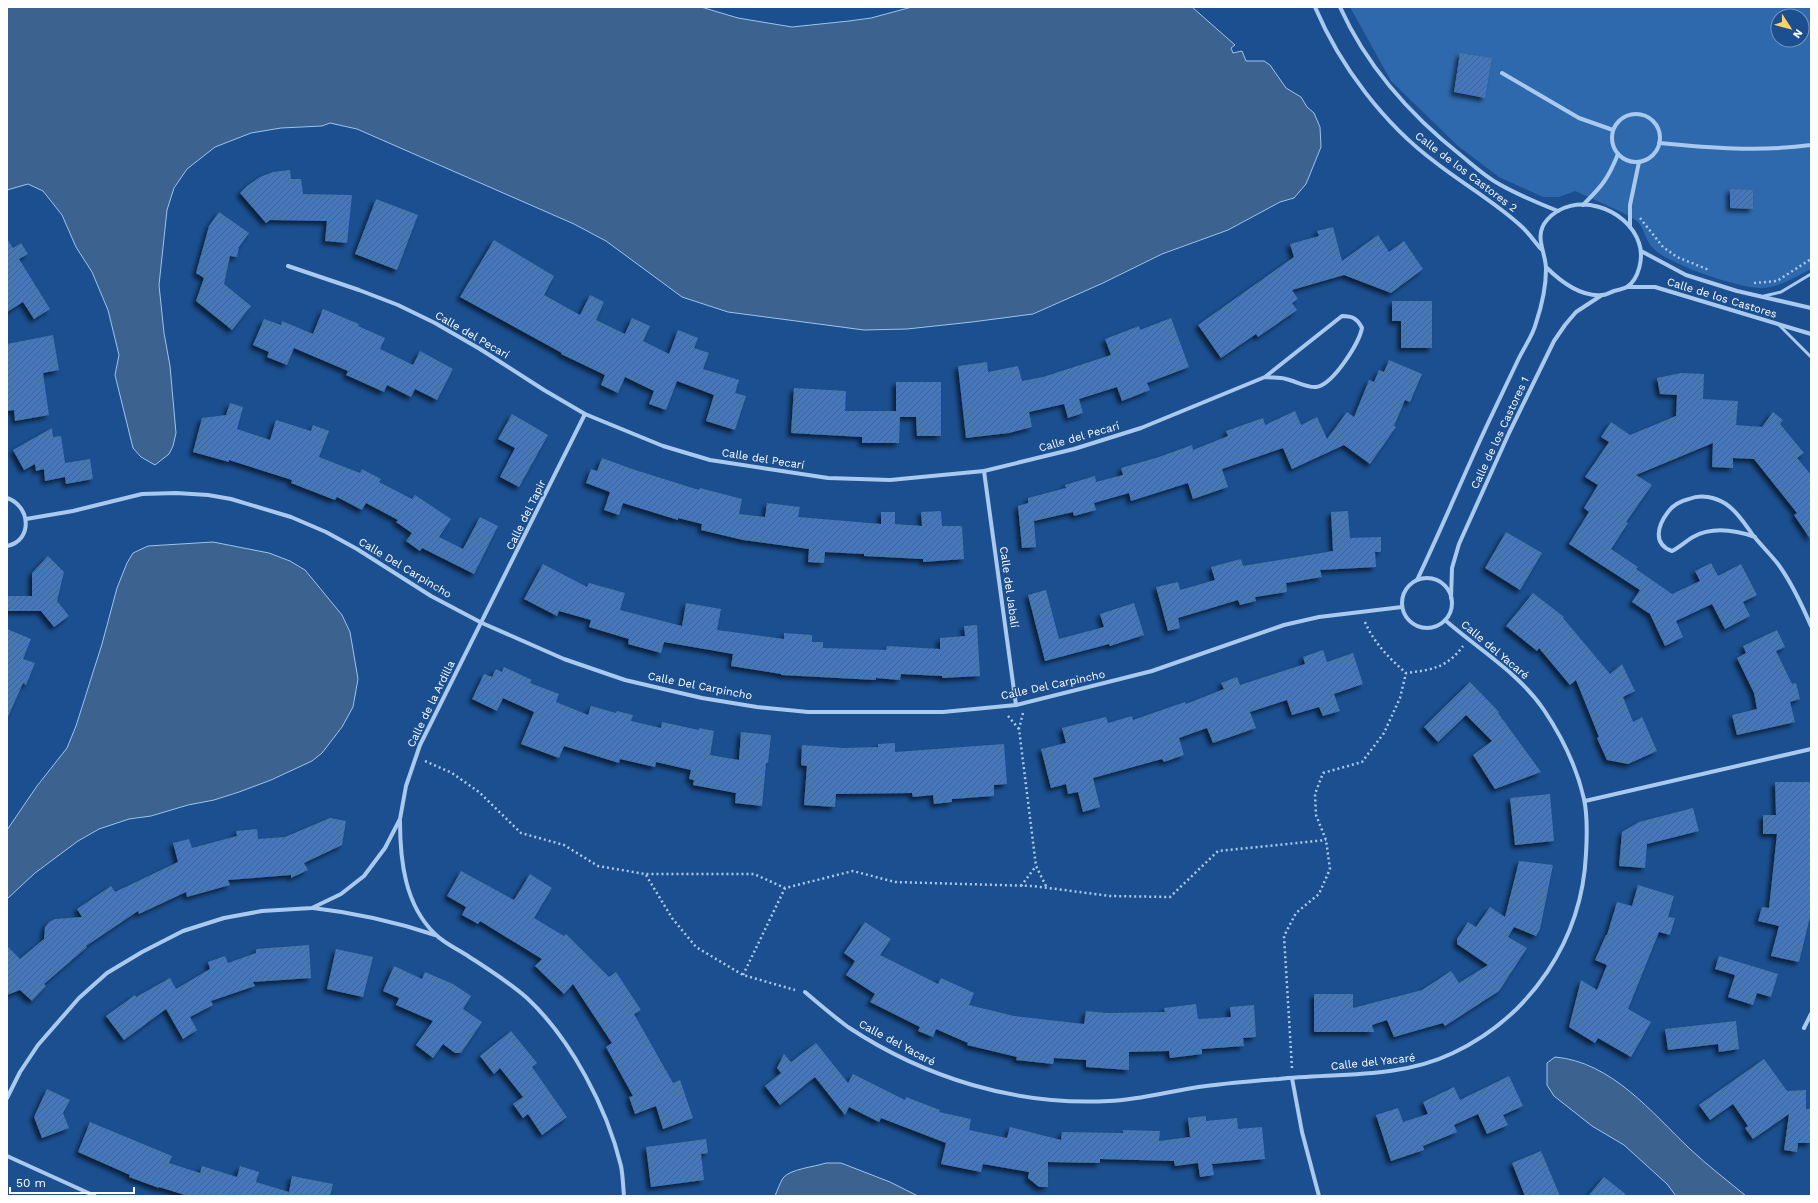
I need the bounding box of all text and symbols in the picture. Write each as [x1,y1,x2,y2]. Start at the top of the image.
north arrow [1770,8,1810,48]
text: N [1790,26,1805,41]
street label: Calle de los Castores 2 [1412,129,1520,215]
street label: Calle de los Castores [1665,275,1779,321]
street label: Calle del Pecarí [433,309,511,361]
street label: Calle de los Castores 1 [1468,375,1532,491]
street label: Calle del Pecarí [1037,419,1121,455]
street label: Calle del Pecarí [721,446,805,472]
street label: Calle del Tapir [503,477,549,552]
street label: Calle Del Carpincho [356,535,454,601]
street label: Calle del Jabalí [997,546,1021,629]
street label: Calle del Yacaré [1458,618,1532,682]
street label: Calle de la Ardilla [404,659,458,749]
street label: Calle Del Carpincho [1000,668,1106,702]
street label: Calle Del Carpincho [647,669,753,703]
street label: Calle del Yacaré [857,1017,937,1069]
street label: Calle del Yacaré [1330,1051,1416,1073]
scale bar [10,1169,134,1195]
text: 50 m [16,1176,46,1190]

